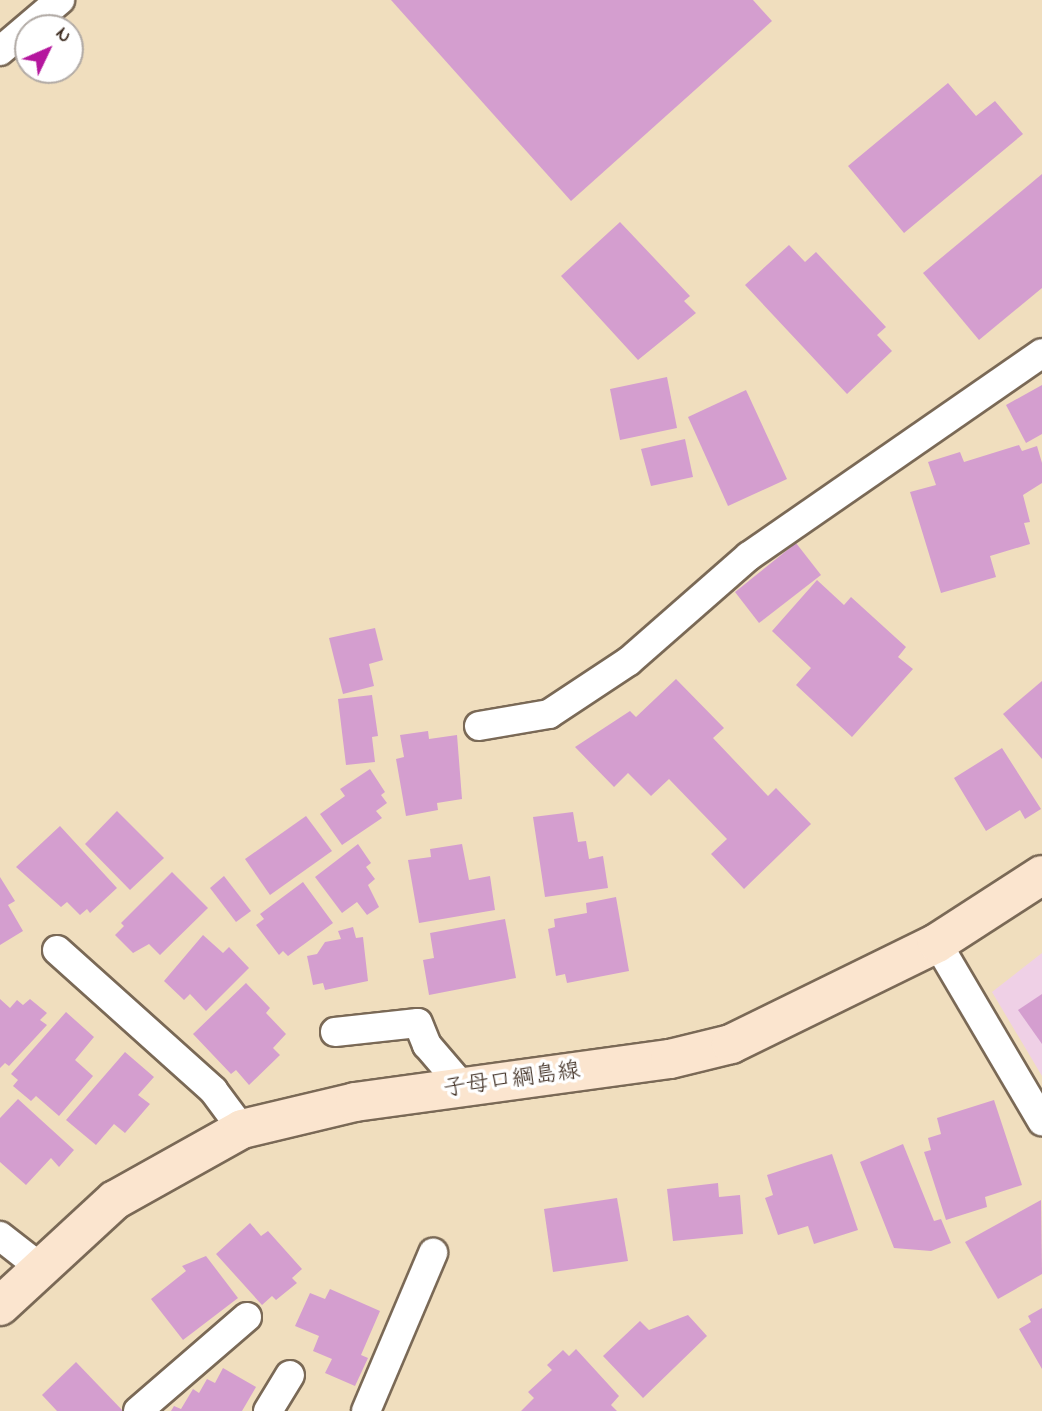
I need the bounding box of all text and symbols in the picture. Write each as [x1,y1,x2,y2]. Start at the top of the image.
north arrow [14,14,84,84]
text: N [49,21,77,49]
street label: 子母口綱島線 [442,1058,582,1104]

